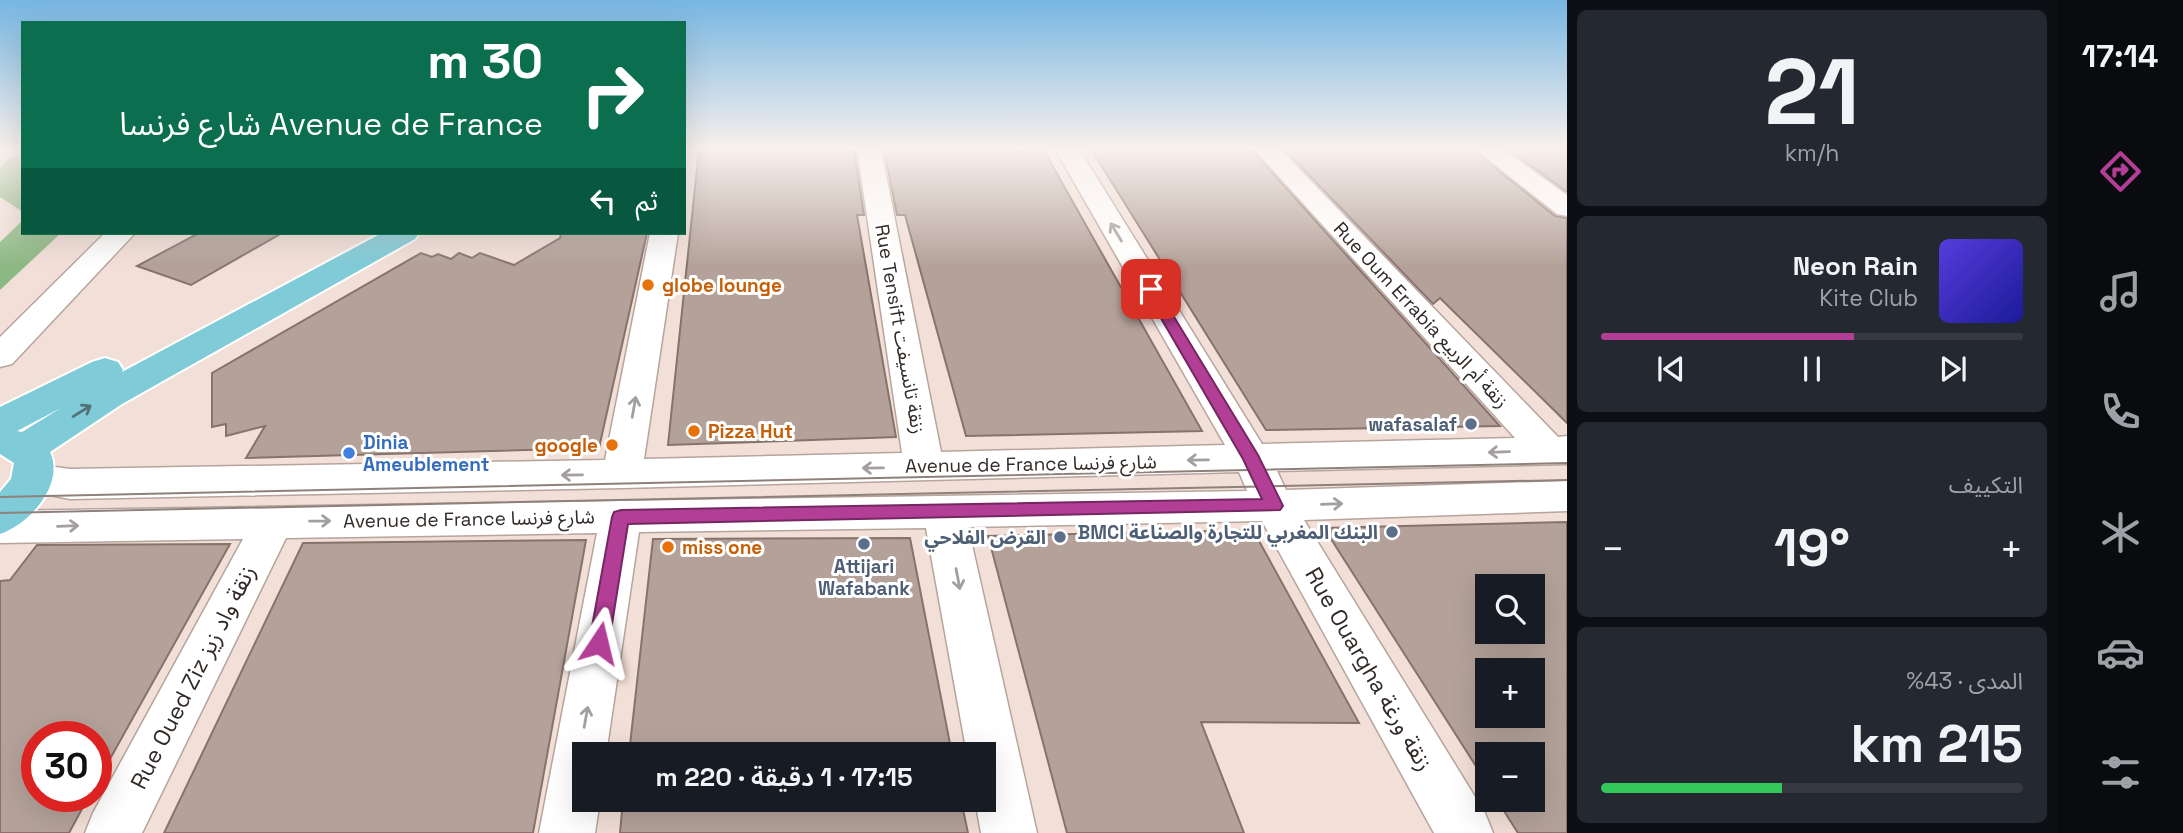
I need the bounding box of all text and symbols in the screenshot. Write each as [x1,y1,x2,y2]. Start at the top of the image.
text: 30 m [427,30,543,92]
text: 21 [1764,34,1860,151]
text: 17:14 [2082,36,2158,76]
icon: right [567,49,658,140]
text: Avenue de France شارع فرنسا [119,104,543,144]
text: km/h [1785,138,1839,168]
icon: directions [2096,147,2145,196]
icon: left [584,182,622,220]
text: ثم [636,184,658,218]
street label: Rue Oum Errabia زنقة أم الربيع [1327,217,1514,415]
street label: Rue Tensift زنقة تانسيفت [869,222,931,436]
one-way arrow [1109,222,1123,242]
text: Neon Rain [1793,249,1918,283]
pin [1121,259,1181,319]
icon: music [2096,267,2145,316]
icon: arrive [1132,270,1170,308]
place label: globe lounge [662,273,782,298]
marker: globe lounge [640,277,656,293]
text: Kite Club [1819,283,1918,313]
icon: previous [1652,350,1690,388]
icon: pause [1793,350,1831,388]
icon: next [1934,350,1972,388]
icon: phone [2096,387,2145,436]
one-way arrow [628,396,641,419]
one-way arrow [72,404,92,418]
place label: wafasalaf [1368,412,1457,437]
marker: wafasalaf [1463,416,1479,432]
place label: Pizza Hut [708,419,793,444]
marker: Pizza Hut [686,423,702,439]
place label: Dinia Ameublement [363,430,489,477]
place label: google [534,433,598,458]
marker: google [604,437,620,453]
marker: Dinia Ameublement [341,445,357,461]
one-way arrow [1488,445,1511,459]
street label: Avenue de France شارع فرنسا [905,449,1157,480]
one-way arrow [1187,453,1210,467]
one-way arrow [861,461,884,475]
one-way arrow [560,469,583,482]
text: التكييف [1949,470,2023,500]
one-way arrow [1320,497,1343,511]
street label: Avenue de France شارع فرنسا [343,504,595,535]
icon: climate [2096,508,2145,557]
one-way arrow [308,514,331,528]
text: 19° [1774,515,1850,581]
one-way arrow [56,519,79,533]
place label: BMCI البنك المغربي للتجارة والصناعة [1078,520,1378,547]
marker: BMCI البنك المغربي للتجارة والصناعة [1384,524,1400,540]
place label: القرض الفلاحي [924,525,1046,552]
text: − [1601,525,1625,573]
text: + [1999,525,2023,573]
marker: القرض الفلاحي [1052,529,1068,545]
place label: miss one [682,535,762,560]
marker: Attijari Wafabank [856,536,872,552]
marker: miss one [660,539,676,555]
place label: Attijari Wafabank [818,554,910,601]
street label: Rue Oued Ziz زنقة واد زيز [123,560,263,794]
street label: Rue Ouargha زنقة ورغة [1298,562,1440,776]
one-way arrow [951,567,965,590]
map controls [1475,574,1545,812]
button: search [1475,574,1545,644]
position arrow [562,606,636,680]
icon: car [2096,628,2145,677]
button: + [1475,658,1545,728]
text: المدى · 43% [1906,666,2023,696]
one-way arrow [580,706,593,729]
text: 215 km [1850,711,2023,777]
speed limit sign: 30 [21,721,112,812]
button: − [1475,742,1545,812]
icon: filters [2096,748,2145,797]
text: 17:15 · 1 دقيقة · 220 m [655,760,913,794]

